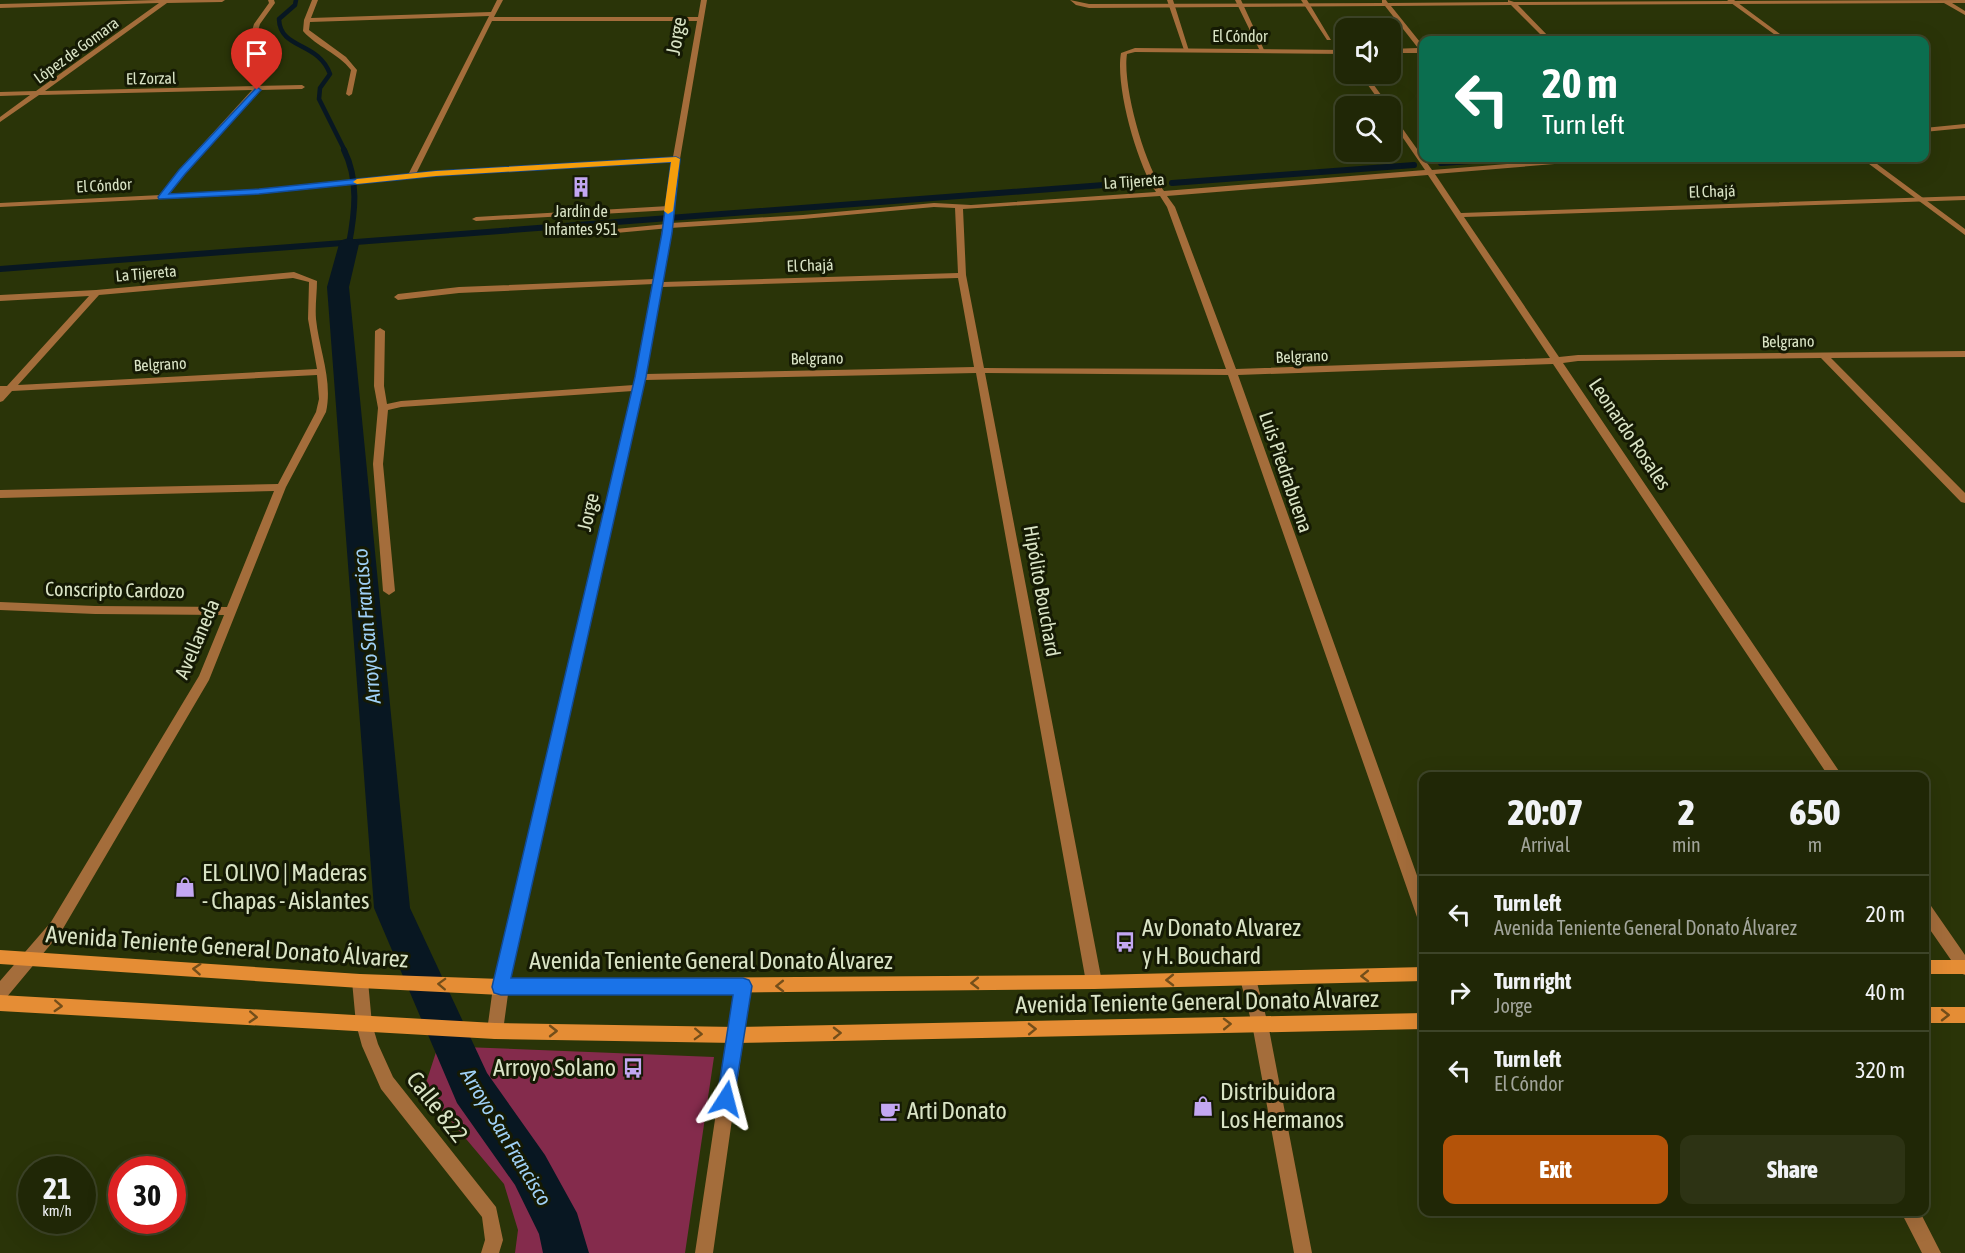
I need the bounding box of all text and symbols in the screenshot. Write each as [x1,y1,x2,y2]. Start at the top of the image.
street label: López de Gomara [30,13,122,88]
street label: Jorge [661,15,690,57]
map controls [1335,18,1401,162]
button: sound [1335,18,1401,84]
street label: El Cóndor [1212,27,1268,45]
pin [231,28,282,90]
icon: arrive [240,37,273,70]
text: 20 m [1542,59,1617,107]
icon: left [1443,60,1521,138]
street label: El Zorzal [126,69,177,87]
button: search [1335,96,1401,162]
text: Turn left [1542,109,1625,140]
street label: La Tijereta [1103,170,1165,193]
street label: El Cóndor [76,175,132,195]
building icon: Jardín de Infantes 951 [569,175,593,199]
street label: El Chajá [1688,181,1736,202]
place label: Jardín de Infantes 951 [544,202,618,238]
street label: El Chajá [786,255,834,276]
street label: La Tijereta [115,261,177,286]
street label: Belgrano [1761,332,1815,351]
street label: Belgrano [1275,346,1329,367]
street label: Belgrano [790,349,844,368]
street label: Belgrano [133,354,187,375]
street label: Leonardo Rosales [1585,374,1676,494]
street label: Luis Piedrabuena [1255,408,1318,535]
street label: Jorge [572,491,603,533]
street label: Hipólito Bouchard [1020,523,1065,658]
water label: Arroyo San Francisco [347,547,385,706]
street label: Conscripto Cardozo [45,577,185,602]
street label: Avellaneda [169,596,224,682]
text: 20:07 [1508,791,1583,833]
text: 2 [1678,791,1695,833]
text: 650 [1789,791,1840,833]
text: Arrival [1521,833,1570,856]
text: min [1672,833,1701,856]
text: m [1808,833,1822,856]
place label: EL OLIVO | Maderas - Chapas - Aislantes [202,859,369,914]
shop icon: EL OLIVO | Maderas - Chapas - Aislantes [173,875,197,899]
text: Turn left [1494,890,1561,916]
icon: left [1443,898,1476,931]
text: 20 m [1865,901,1905,927]
place label: Av Donato Alvarez y H. Bouchard [1142,914,1301,969]
text: Avenida Teniente General Donato Álvarez [1494,916,1797,939]
street label: Avenida Teniente General Donato Álvarez [45,920,410,973]
bus stop icon: Av Donato Alvarez y H. Bouchard [1113,930,1137,954]
street label: Avenida Teniente General Donato Álvarez [529,947,893,974]
one-way arrow [193,963,202,976]
text: Turn right [1494,968,1571,994]
one-way arrow [1361,970,1370,982]
one-way arrow [1166,974,1175,987]
icon: right [1443,976,1476,1009]
one-way arrow [971,977,980,989]
one-way arrow [438,978,447,991]
one-way arrow [776,979,785,992]
text: 40 m [1865,979,1905,1005]
street label: Avenida Teniente General Donato Álvarez [1015,985,1379,1018]
text: Jorge [1494,994,1532,1017]
one-way arrow [54,1000,63,1013]
one-way arrow [1940,1009,1949,1021]
one-way arrow [249,1011,258,1024]
one-way arrow [1222,1018,1231,1031]
one-way arrow [1027,1022,1036,1035]
one-way arrow [549,1025,558,1037]
one-way arrow [832,1027,841,1039]
one-way arrow [693,1028,702,1040]
text: Turn left [1494,1046,1561,1072]
place label: Arroyo Solano [493,1054,616,1081]
icon: left [1443,1054,1476,1087]
bus stop icon: Arroyo Solano [621,1056,645,1080]
text: 320 m [1855,1057,1905,1083]
water label: Arroyo San Francisco [456,1063,557,1210]
street label: Calle 822 [401,1066,473,1147]
position arrow [694,1067,758,1131]
text: El Cóndor [1494,1072,1563,1095]
place label: Distribuidora Los Hermanos [1220,1078,1344,1133]
shop icon: Distribuidora Los Hermanos [1191,1094,1215,1118]
place label: Arti Donato [907,1097,1007,1124]
cafe icon: Arti Donato [878,1099,902,1123]
button: Exit [1443,1135,1668,1204]
button: Share [1680,1135,1905,1204]
speed limit sign: 30 [108,1156,186,1234]
text: 21 [43,1171,71,1205]
text: km/h [42,1202,72,1219]

